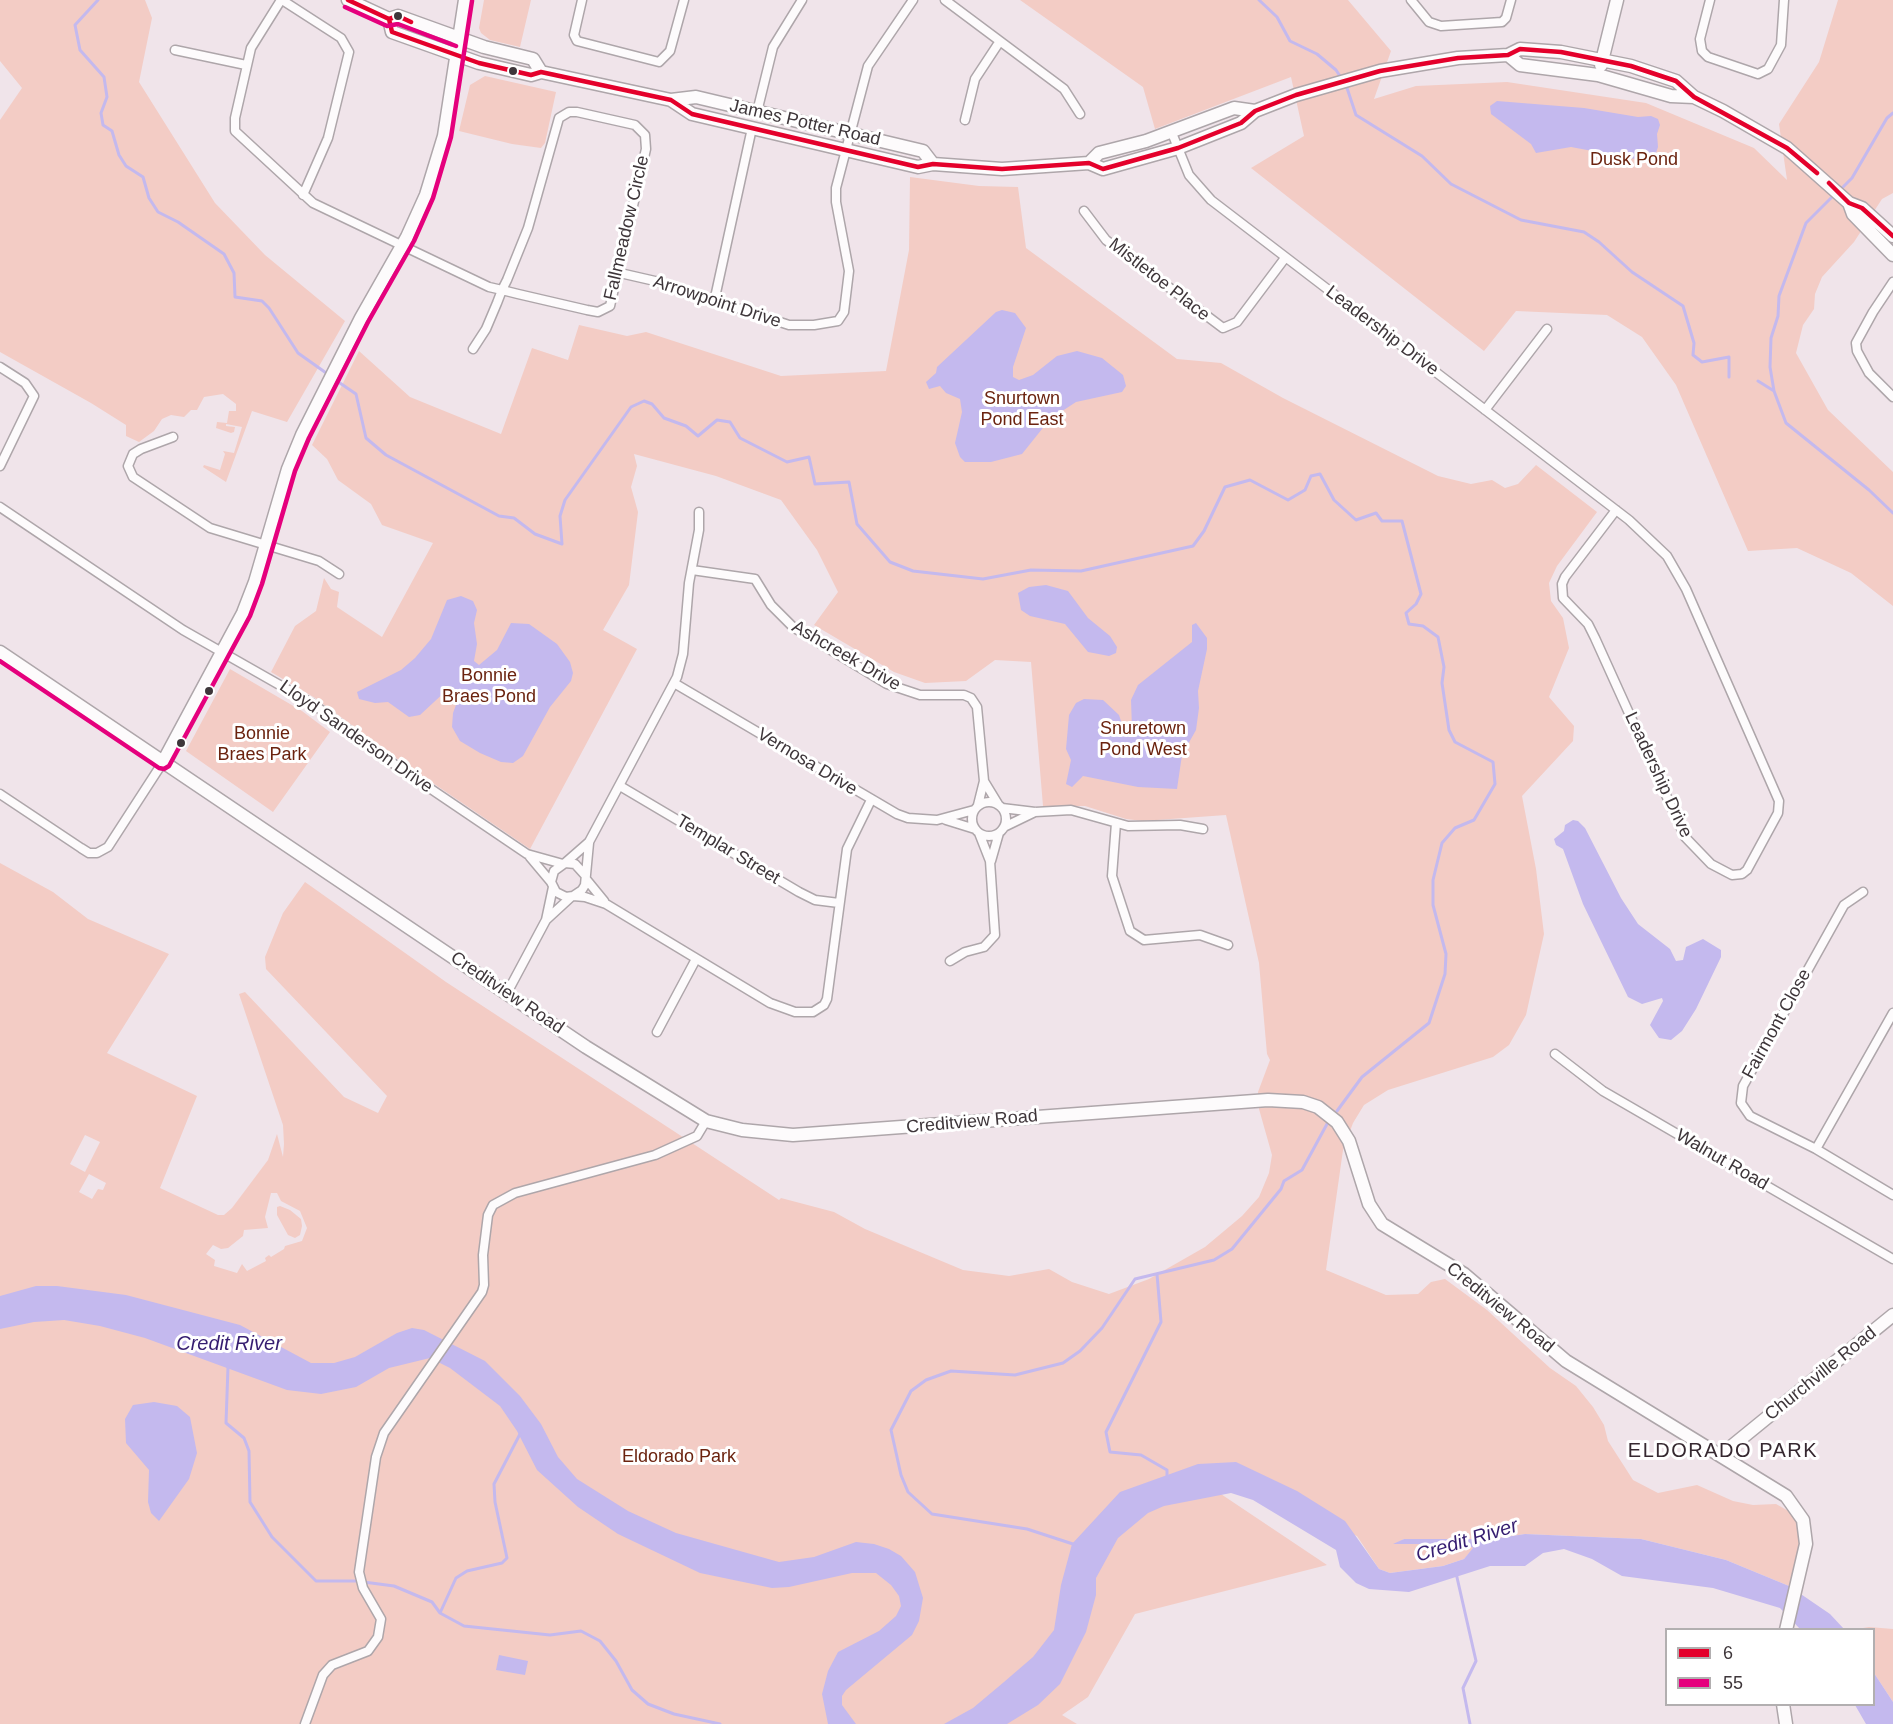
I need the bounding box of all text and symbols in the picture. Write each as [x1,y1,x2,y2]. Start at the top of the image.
unlabelled marker [392,10,404,22]
unlabelled marker [507,65,519,77]
street label: James Potter Road [728,95,882,151]
park label: Dusk Pond [1590,149,1678,171]
street label: Fallmeadow Circle [600,153,654,303]
street label: Mistletoe Place [1104,234,1214,326]
street label: Arrowpoint Drive [650,271,784,333]
street label: Leadership Drive [1321,281,1443,381]
park label: Snurtown Pond East [980,388,1064,430]
street label: Ashcreek Drive [788,616,904,696]
park label: Bonnie Braes Pond [442,665,536,708]
street label: Lloyd Sanderson Drive [275,676,437,798]
unlabelled marker [203,685,215,697]
street label: Leadership Drive [1619,709,1697,841]
park label: Snuretown Pond West [1099,718,1187,760]
park label: Bonnie Braes Park [217,723,307,766]
street label: Vernosa Drive [753,724,861,800]
unlabelled marker [175,737,187,749]
street label: Templar Street [672,811,784,889]
street label: Creditview Road [446,947,568,1039]
street label: Fairmont Close [1738,965,1816,1083]
street label: Creditview Road [905,1105,1039,1139]
street label: Walnut Road [1672,1125,1772,1195]
street label: Creditview Road [1442,1258,1558,1358]
street label: Churchville Road [1761,1322,1881,1426]
water label: Credit River [176,1332,282,1356]
district label: ELDORADO PARK [1628,1439,1818,1463]
park label: Eldorado Park [622,1446,736,1468]
water label: Credit River [1413,1514,1521,1568]
legend [1665,1628,1875,1706]
text: 6 [1723,1643,1733,1663]
text: 55 [1723,1673,1743,1693]

